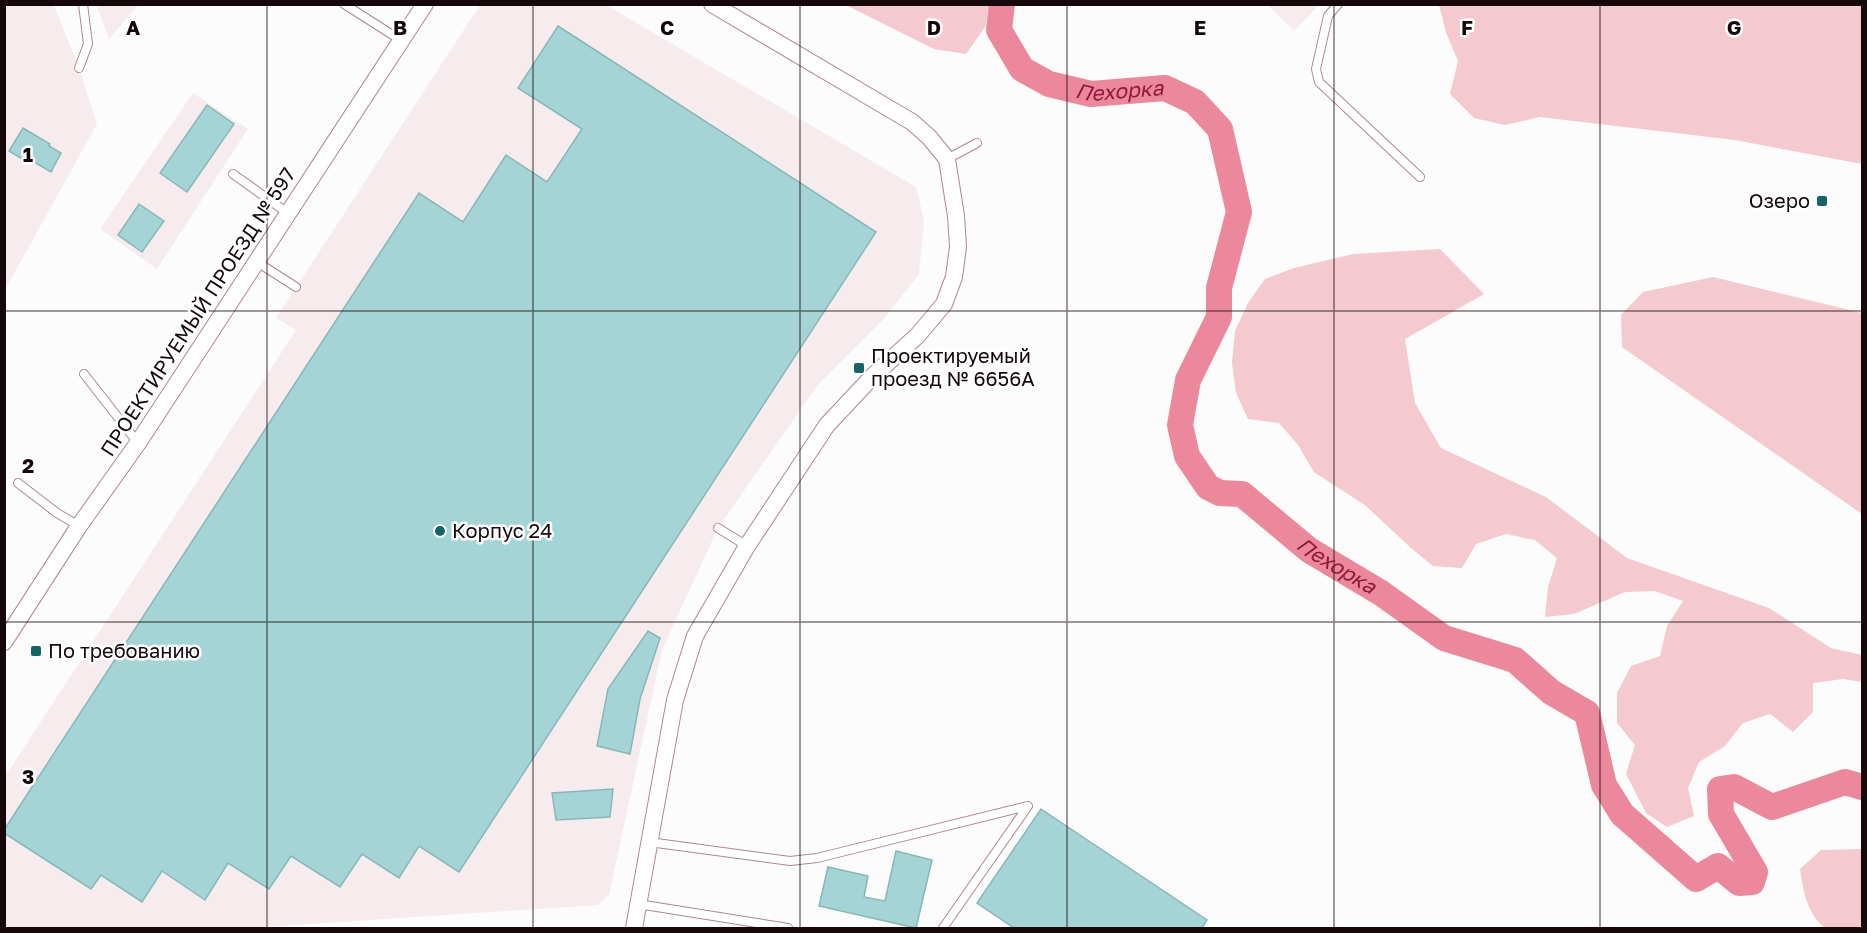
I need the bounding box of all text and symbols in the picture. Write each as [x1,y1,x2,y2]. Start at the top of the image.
text: A [126,15,140,39]
text: B [393,15,407,39]
text: C [660,15,674,39]
text: D [927,15,941,39]
text: E [1194,15,1206,39]
text: F [1461,15,1473,39]
text: G [1727,15,1741,39]
water label: Пехорка [1073,74,1165,106]
text: 1 [23,142,33,166]
street label: ПРОЕКТИРУЕМЫЙ ПРОЕЗД № 597 [95,163,300,460]
place label: Озеро [1749,188,1810,212]
marker: Озеро [1815,194,1829,208]
place label: Проектируемый проезд № 6656А [871,343,1035,390]
marker: Проектируемый проезд № 6656А [852,361,866,375]
text: 2 [22,453,34,477]
place label: Корпус 24 [452,518,552,542]
marker: Корпус 24 [433,524,447,538]
water label: Пехорка [1292,531,1382,600]
place label: По требованию [48,638,200,662]
marker: По требованию [29,644,43,658]
text: 3 [22,764,34,788]

